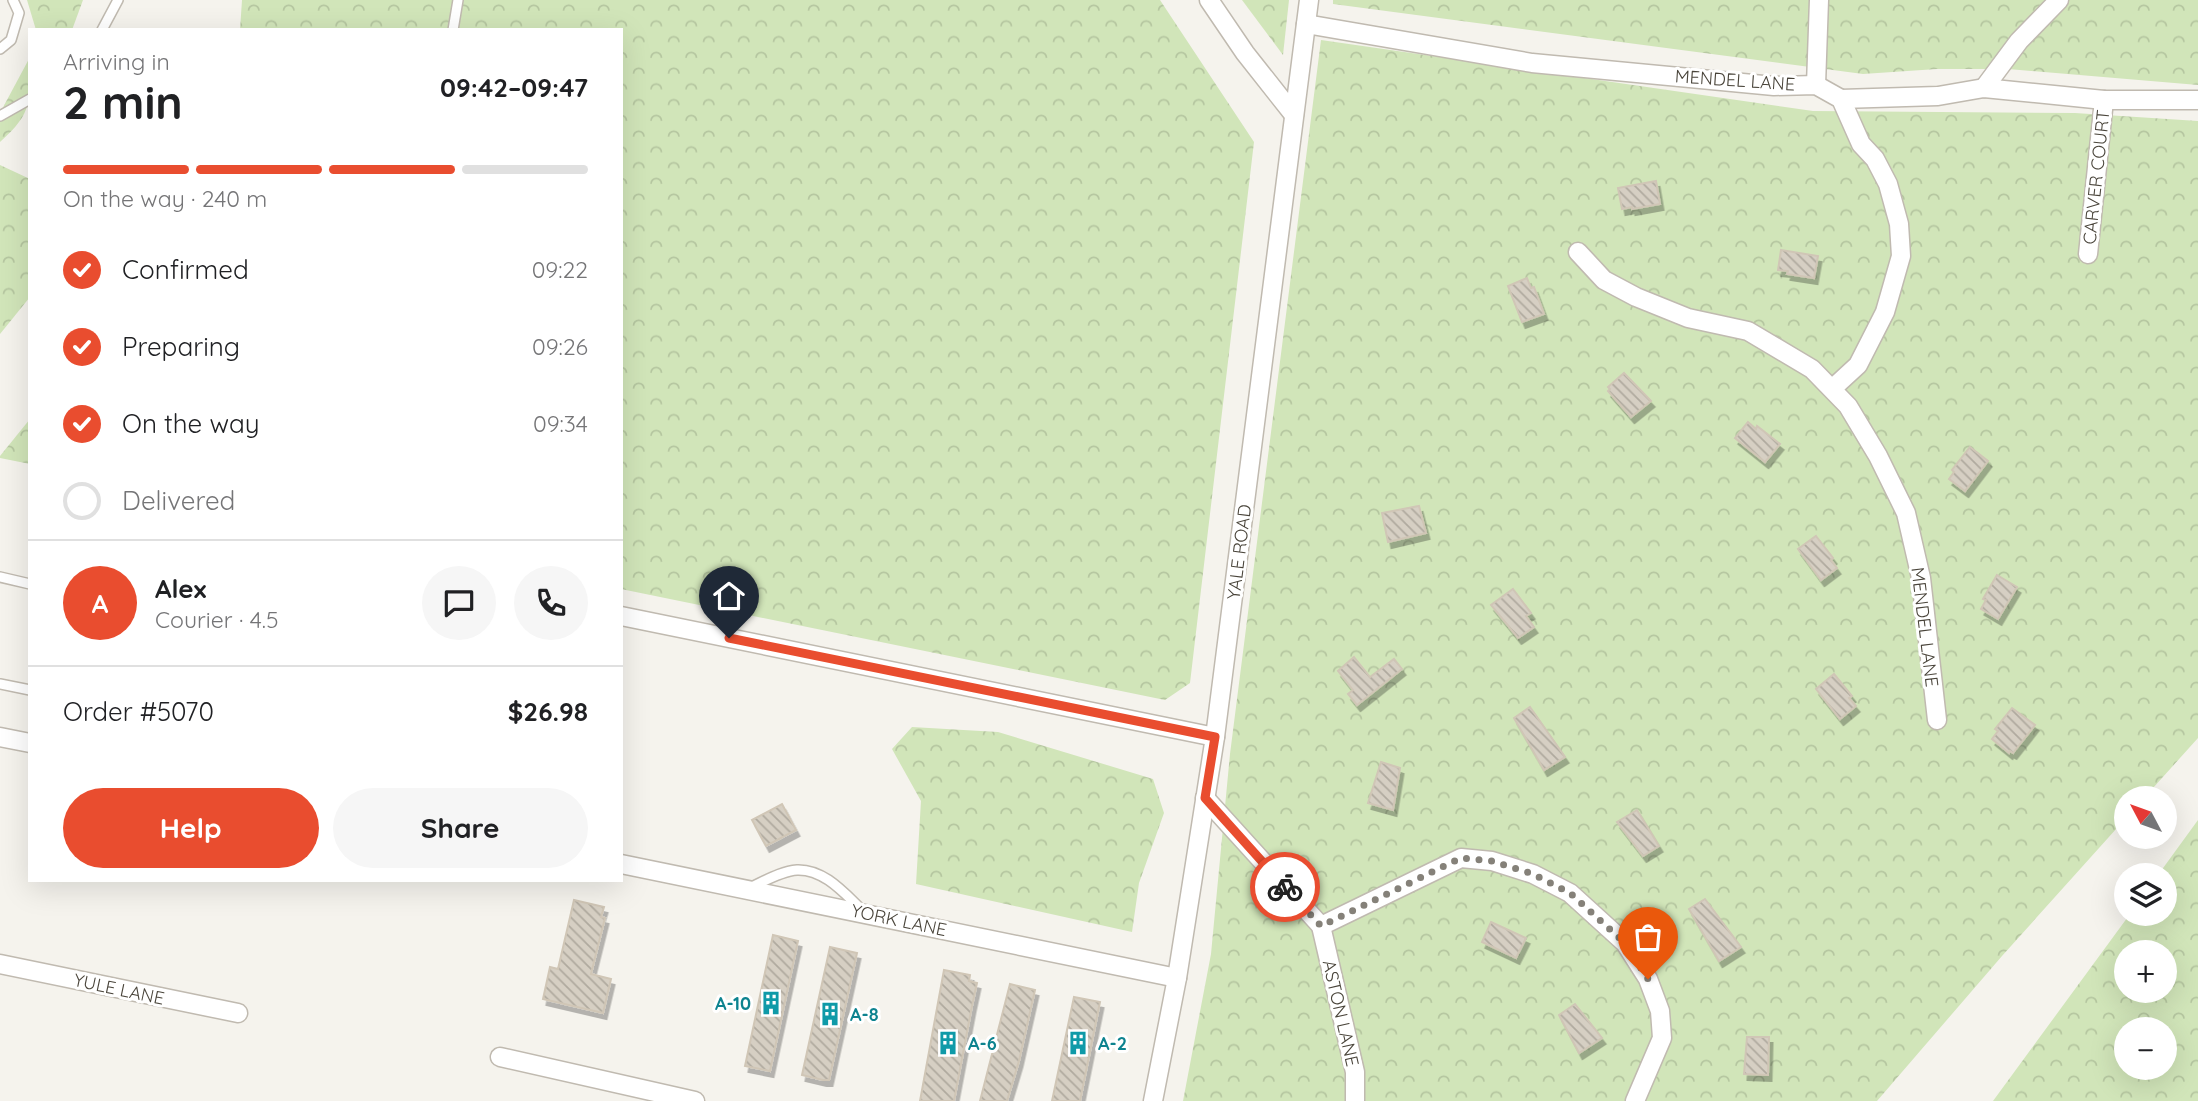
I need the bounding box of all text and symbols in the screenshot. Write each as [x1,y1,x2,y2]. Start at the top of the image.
text: Arriving in [63,47,170,76]
street label: MENDEL LANE [1674,64,1796,96]
text: 09:42–09:47 [440,71,588,104]
text: 2 min [63,73,183,131]
street label: CARVER COURT [2077,108,2115,246]
text: On the way · 240 m [63,184,267,213]
icon: check [63,251,101,289]
text: Confirmed [122,253,249,286]
text: 09:22 [532,255,588,284]
icon: check [63,328,101,366]
text: Preparing [122,330,240,363]
text: 09:26 [532,332,588,361]
icon: check [63,405,101,443]
text: On the way [122,407,260,440]
text: 09:34 [533,409,588,438]
text: Delivered [122,484,235,517]
street label: YALE ROAD [1222,503,1256,601]
button: chat [422,566,496,640]
button: phone [514,566,588,640]
pin [699,566,759,638]
street label: MENDEL LANE [1906,566,1944,688]
text: Alex [155,572,206,605]
icon: home [710,577,748,615]
text: A [92,587,108,620]
text: Courier · 4.5 [155,605,279,634]
text: Order #5070 [63,695,214,728]
text: $26.98 [508,695,588,728]
north arrow [2114,786,2177,849]
map controls [2114,786,2177,1080]
button: Help [63,788,319,868]
button: Share [333,788,588,868]
courier [1250,852,1320,922]
button: layers [2114,863,2177,926]
icon: bike [1266,868,1304,906]
street label: YORK LANE [849,899,949,941]
pin [1618,907,1678,979]
icon: bag [1629,918,1667,956]
button: + [2114,940,2177,1003]
street label: ASTON LANE [1318,957,1364,1069]
street label: YULE LANE [72,968,166,1010]
building icon: A-10 [757,989,785,1017]
place label: A-10 [715,992,751,1015]
building icon: A-8 [816,1000,844,1028]
place label: A-8 [850,1003,879,1026]
button: − [2114,1017,2177,1080]
building icon: A-6 [934,1029,962,1057]
building icon: A-2 [1064,1029,1092,1057]
place label: A-6 [968,1032,997,1055]
place label: A-2 [1098,1032,1127,1055]

